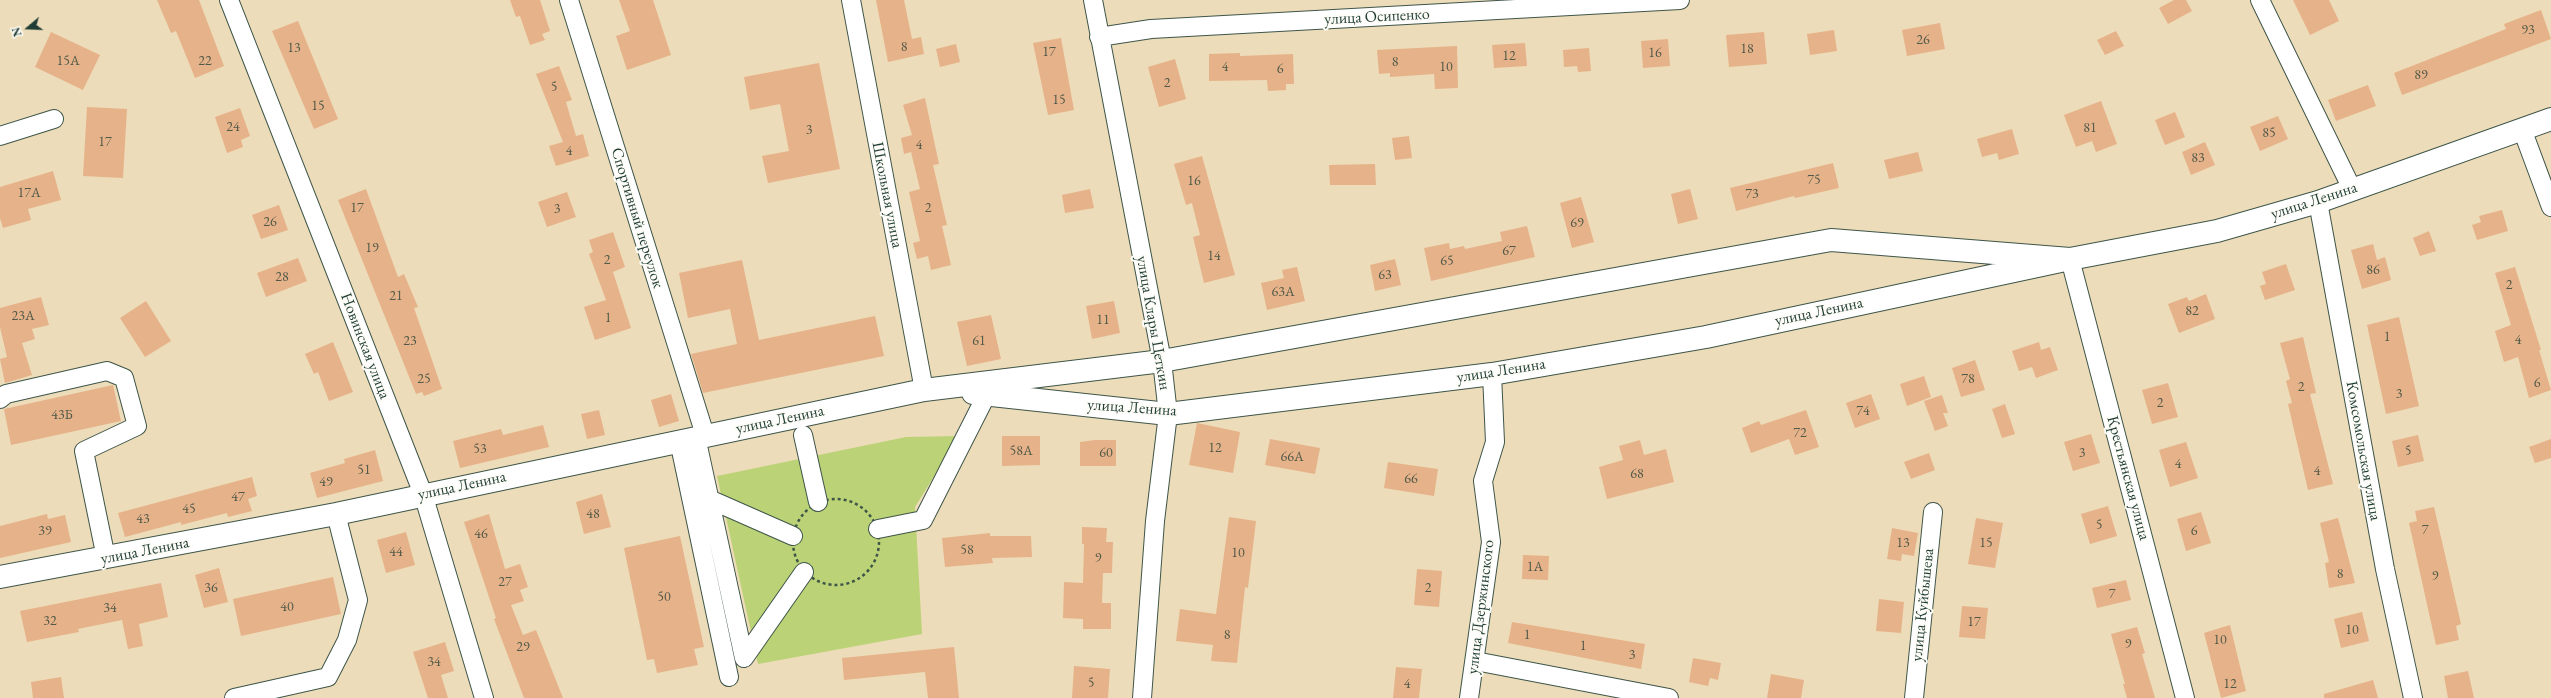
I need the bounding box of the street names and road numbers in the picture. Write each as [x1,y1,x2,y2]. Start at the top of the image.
street label: улица Осипенко [1324,5,1430,29]
street label: Школьная улица [867,140,907,250]
street label: Спортивный переулок [606,145,668,291]
street label: улица Ленина [2268,178,2360,224]
street label: улица Клары Цеткин [1132,254,1174,392]
street label: Новинская улица [336,290,394,402]
street label: улица Ленина [1773,293,1865,331]
street label: улица Ленина [1455,355,1547,387]
street label: Комсомольская улица [2341,380,2385,522]
street label: улица Ленина [1087,395,1177,421]
street label: улица Ленина [734,401,826,439]
street label: Крестьянская улица [2102,414,2154,542]
street label: улица Ленина [416,467,508,505]
street label: улица Ленина [99,533,191,569]
street label: улица Дзержинского [1463,539,1499,675]
street label: улица Куйбышева [1908,547,1938,663]

